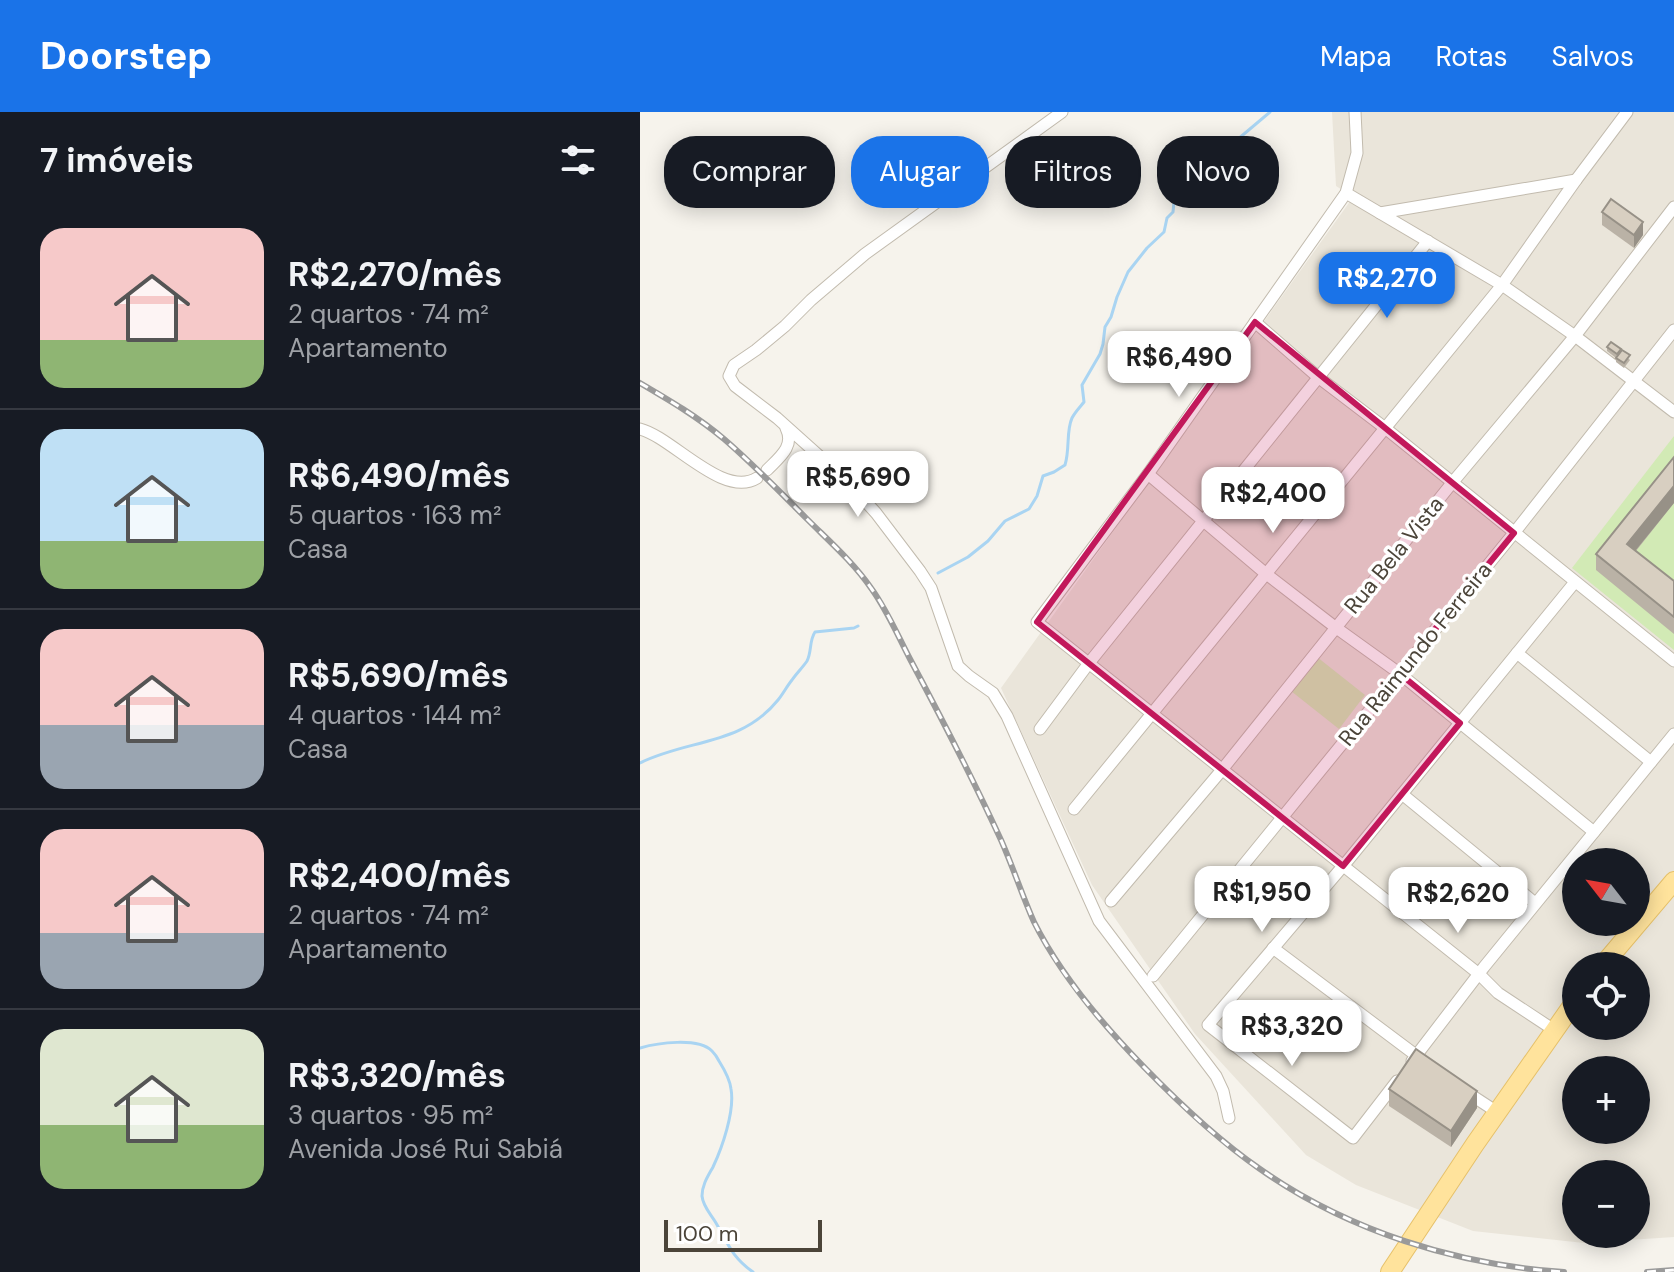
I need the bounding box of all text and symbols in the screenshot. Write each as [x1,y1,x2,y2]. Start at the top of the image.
text: Doorstep [40,31,212,81]
text: Mapa [1320,38,1391,75]
text: Rotas [1435,38,1508,75]
text: Salvos [1552,38,1634,75]
chip: Comprar [664,136,835,208]
chip: Alugar [851,136,989,208]
chip: Filtros [1005,136,1141,208]
chip: Novo [1157,136,1279,208]
text: 7 imóveis [40,138,194,183]
icon: filters [556,138,600,182]
text: R$2,270/mês [288,252,502,297]
pin: R$2,270 [1313,252,1461,320]
icon: home [104,260,200,356]
text: R$2,270 [1337,261,1437,295]
text: 2 quartos · 74 m² [288,297,489,331]
text: Apartamento [288,331,448,365]
pin: R$6,490 [1105,331,1253,399]
text: R$6,490 [1126,340,1232,374]
pin: R$5,690 [784,451,932,519]
text: R$6,490/mês [288,453,511,498]
text: R$5,690 [805,460,911,494]
icon: home [104,461,200,557]
pin: R$2,400 [1199,467,1347,535]
text: R$2,400 [1219,476,1327,510]
street label: Rua Bela Vista [1338,490,1450,620]
text: 5 quartos · 163 m² [288,498,502,532]
text: Casa [288,532,348,566]
street label: Rua Raimundo Ferreira [1332,556,1498,752]
text: R$5,690/mês [288,653,509,698]
icon: home [104,661,200,757]
text: 4 quartos · 144 m² [288,698,501,732]
text: Casa [288,732,348,766]
north arrow [1562,848,1650,936]
map controls [1562,848,1650,1248]
text: R$2,400/mês [288,853,511,898]
icon: home [104,861,200,957]
pin: R$1,950 [1188,866,1336,934]
pin: R$2,620 [1384,867,1532,935]
text: R$1,950 [1213,875,1311,909]
text: R$2,620 [1407,876,1509,910]
text: 2 quartos · 74 m² [288,898,489,932]
text: Apartamento [288,932,448,966]
button: locate [1562,952,1650,1040]
pin: R$3,320 [1218,1000,1366,1068]
text: R$3,320 [1240,1009,1344,1043]
text: R$3,320/mês [288,1053,506,1098]
button: + [1562,1056,1650,1144]
icon: home [104,1061,200,1157]
text: 3 quartos · 95 m² [288,1098,493,1132]
text: Avenida José Rui Sabiá [288,1132,563,1166]
button: − [1562,1160,1650,1248]
scale bar [664,1216,822,1252]
text: 100 m [676,1219,738,1248]

